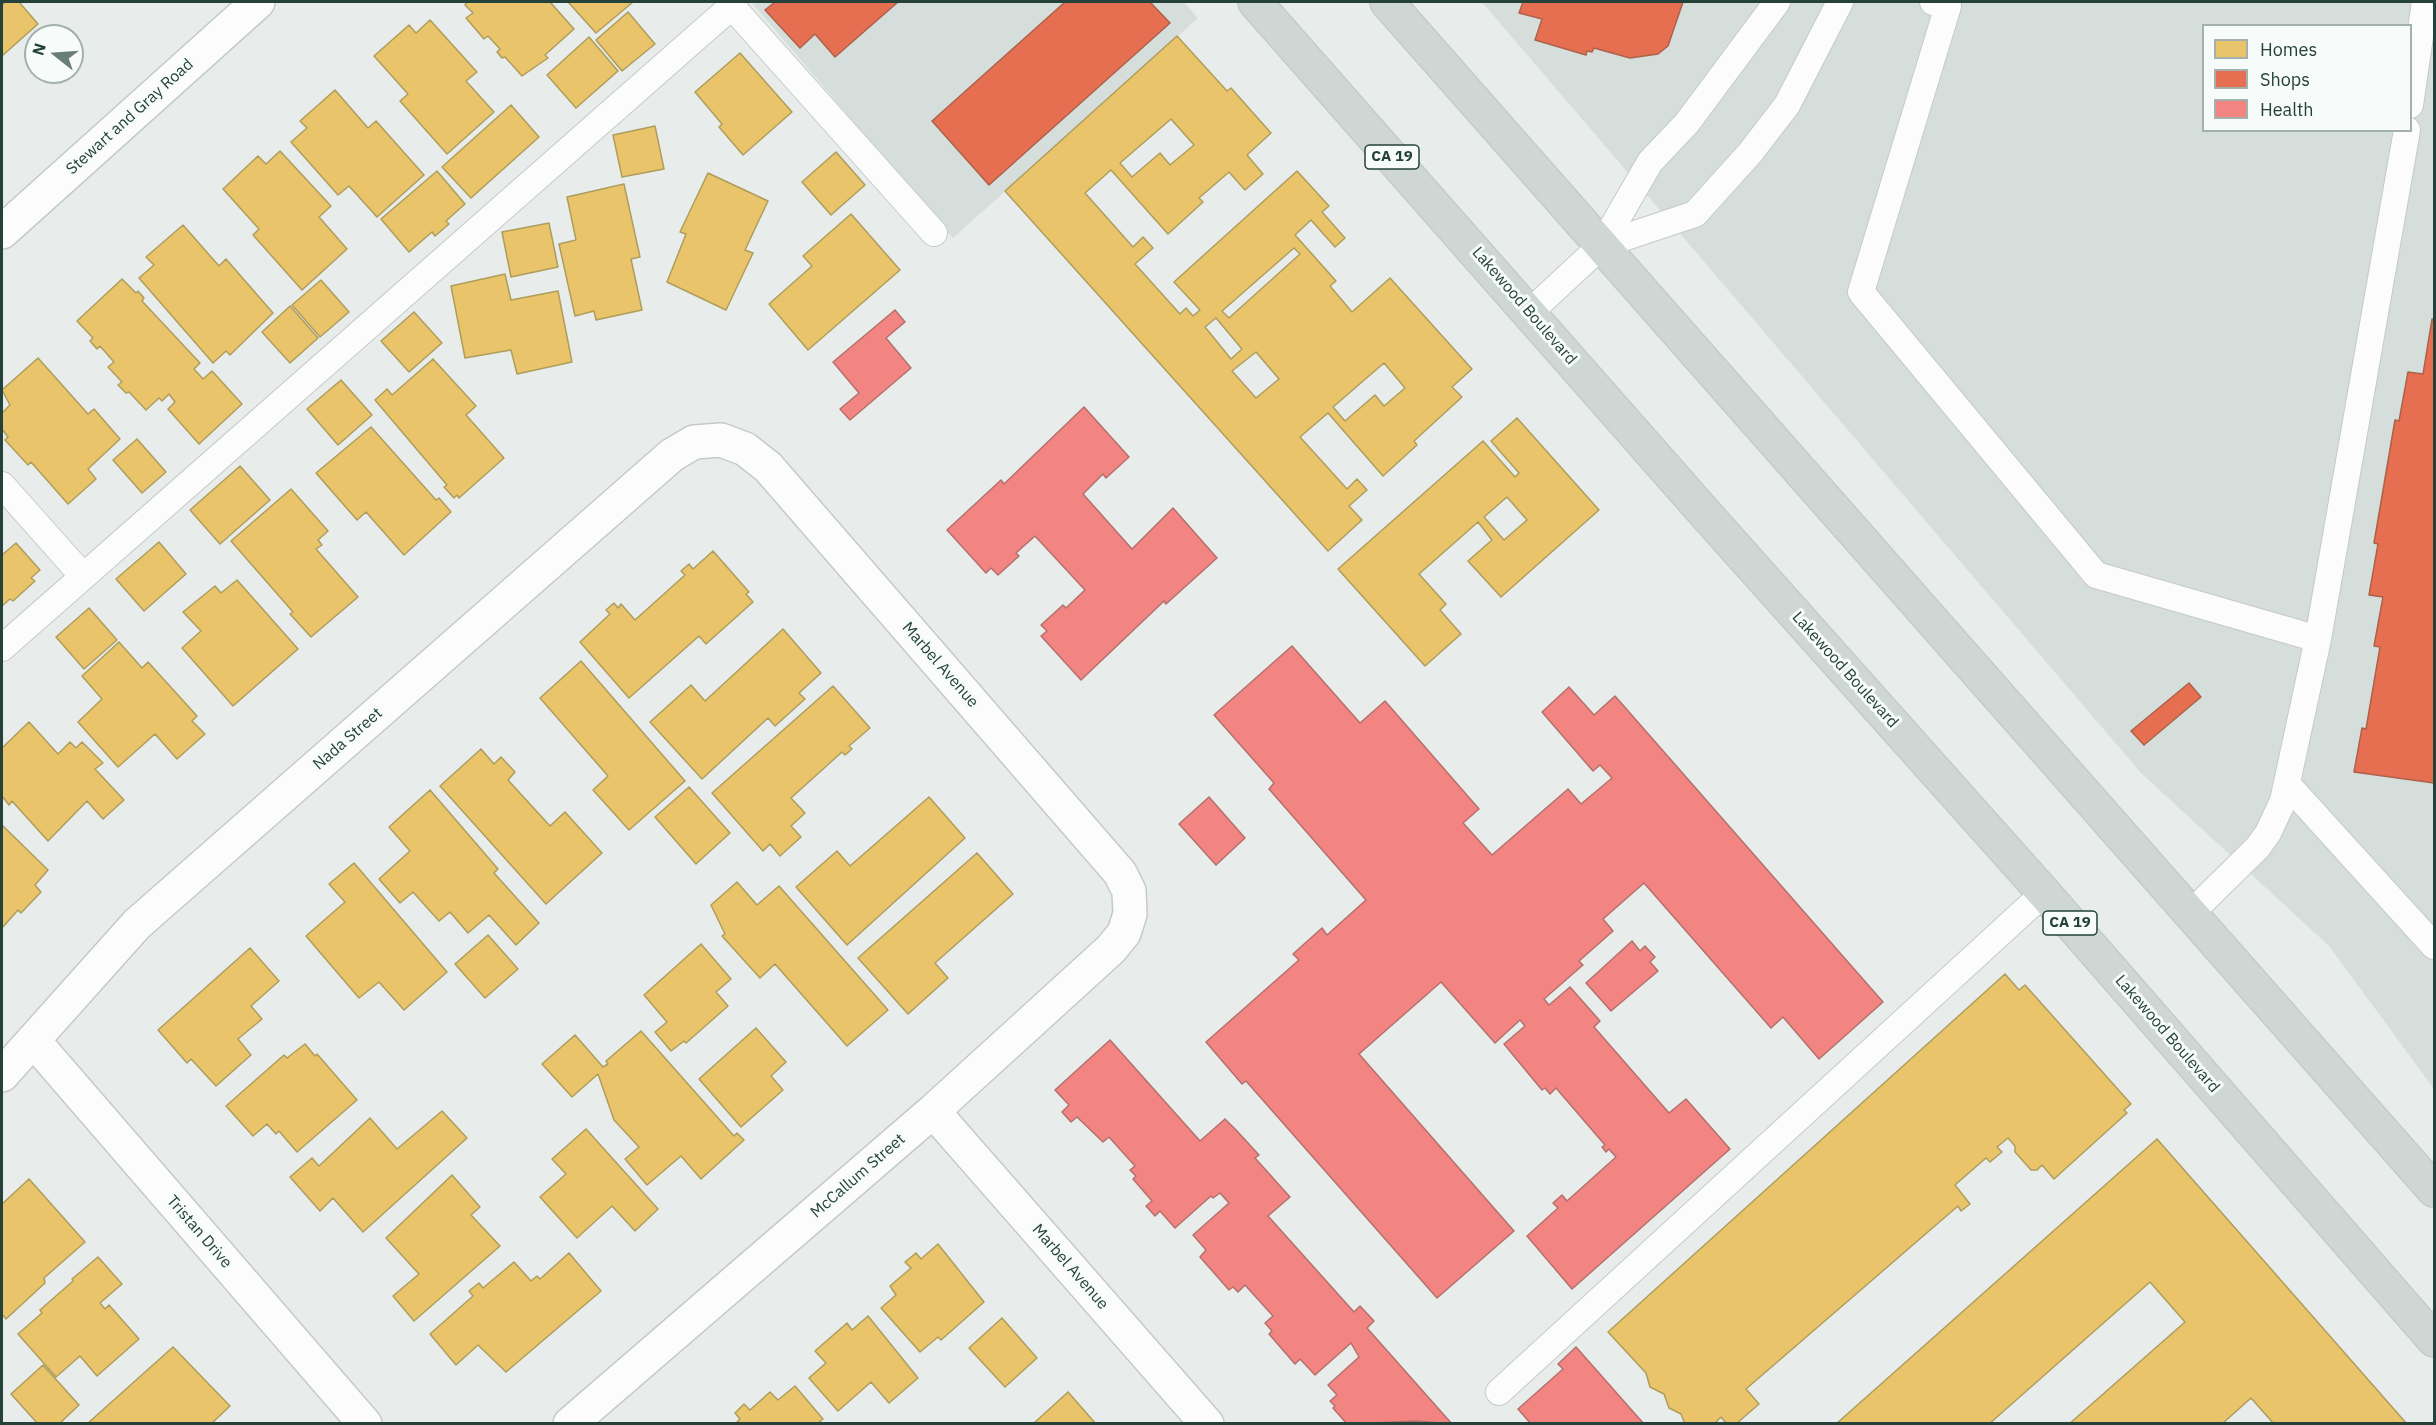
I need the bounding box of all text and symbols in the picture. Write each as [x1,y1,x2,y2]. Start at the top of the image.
north arrow [24,24,84,84]
legend [2202,24,2412,132]
text: Homes [2260,38,2317,61]
text: N [27,41,50,58]
street label: Stewart and Gray Road [63,55,197,179]
text: Shops [2260,68,2310,91]
text: Health [2260,98,2314,121]
road number: CA 19 [1365,145,1419,169]
street label: Lakewood Boulevard [1468,243,1580,369]
street label: Lakewood Boulevard [1788,608,1902,732]
street label: Marbel Avenue [898,618,982,712]
street label: Nada Street [309,704,387,774]
road number: CA 19 [2043,911,2097,935]
street label: Lakewood Boulevard [2111,971,2223,1097]
street label: McCallum Street [807,1130,909,1222]
street label: Tristan Drive [162,1192,236,1272]
street label: Marbel Avenue [1028,1220,1112,1314]

